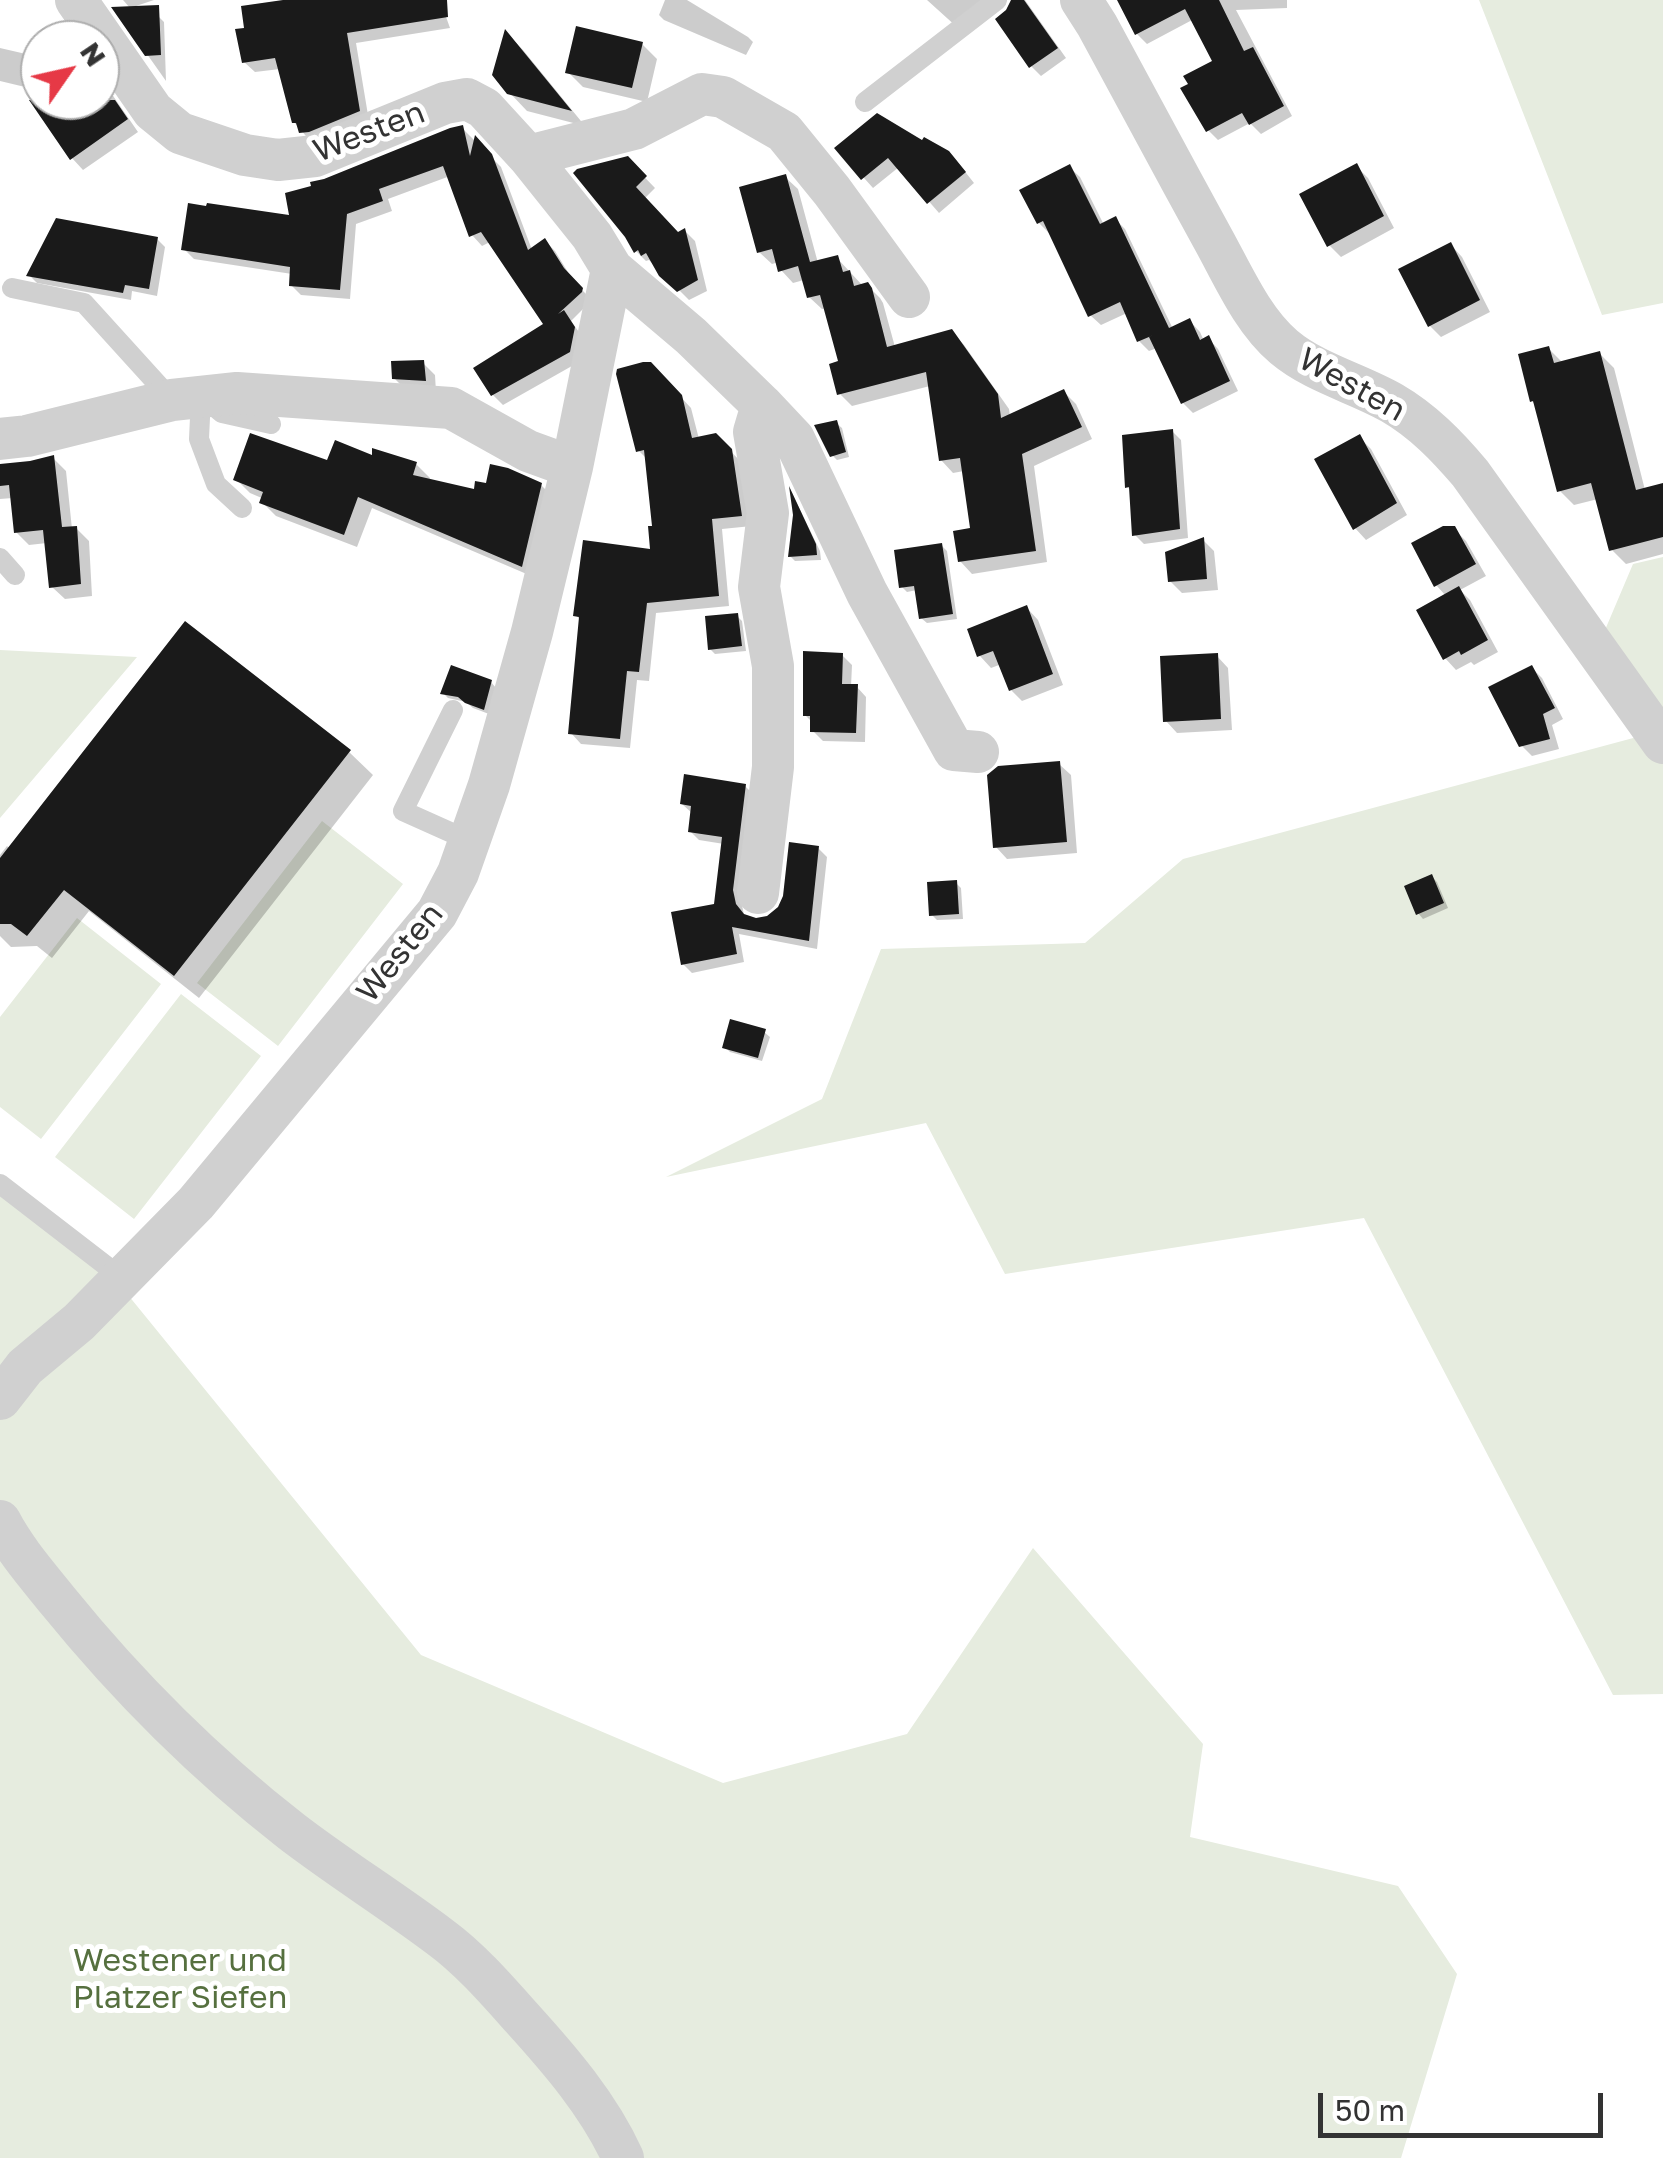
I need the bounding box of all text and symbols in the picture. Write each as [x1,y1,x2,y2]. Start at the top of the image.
north arrow [20,20,120,120]
text: N [74,36,113,72]
street label: Westen [308,93,430,171]
street label: Westen [1292,340,1412,430]
street label: Westen [349,896,451,1010]
park label: Westener und Platzer Siefen [73,1942,287,2017]
scale bar [1323,2073,1608,2135]
text: 50 m [1335,2092,1405,2128]

